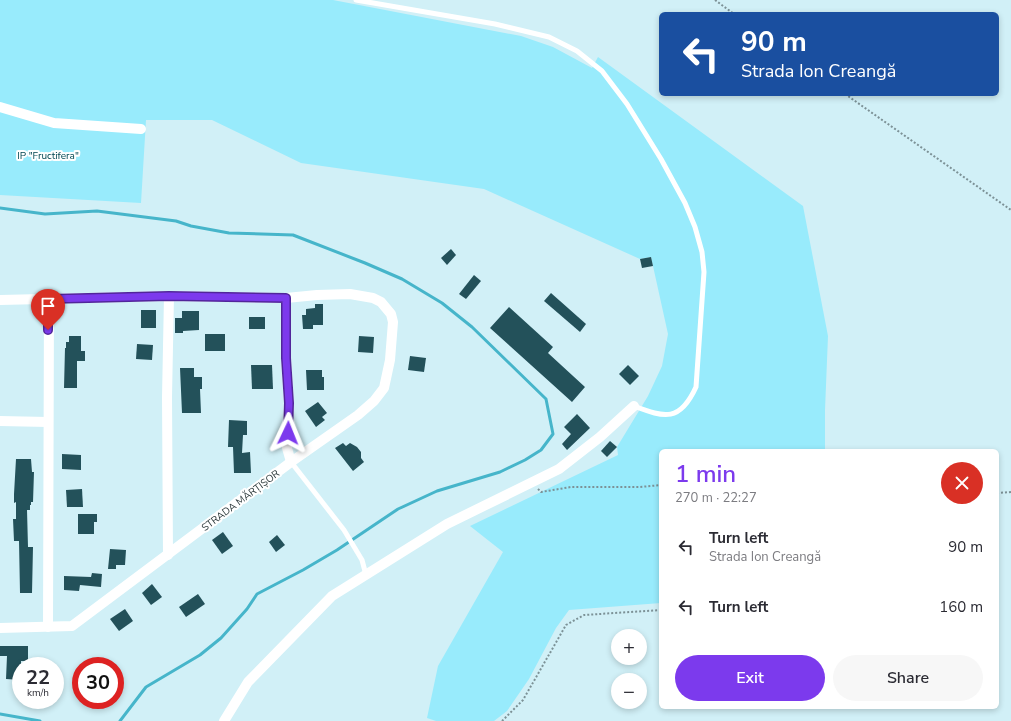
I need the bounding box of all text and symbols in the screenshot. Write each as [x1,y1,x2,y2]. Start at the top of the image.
text: 90 m [741,23,807,61]
icon: left [675,28,727,80]
text: Strada Ion Creangă [741,59,896,83]
park label: IP "Fructifera" [17,149,79,163]
pin [31,289,65,330]
icon: arrive [37,295,59,317]
position arrow [267,412,309,454]
text: 1 min [675,458,736,490]
button: close [941,462,983,504]
street label: STRADA MĂRȚIȘOR [199,467,283,535]
text: 270 m · 22:27 [675,489,757,507]
text: Turn left [709,528,768,548]
icon: left [675,536,697,558]
text: 90 m [948,537,983,557]
text: Strada Ion Creangă [709,548,821,566]
icon: left [675,596,697,618]
text: Turn left [709,597,768,617]
text: 160 m [939,597,983,617]
map controls [611,629,647,709]
button: + [611,629,647,665]
button: Exit [675,655,825,701]
button: Share [833,655,983,701]
speed limit sign: 30 [72,657,124,709]
text: 22 [26,664,50,691]
button: − [611,673,647,709]
text: km/h [27,686,49,700]

